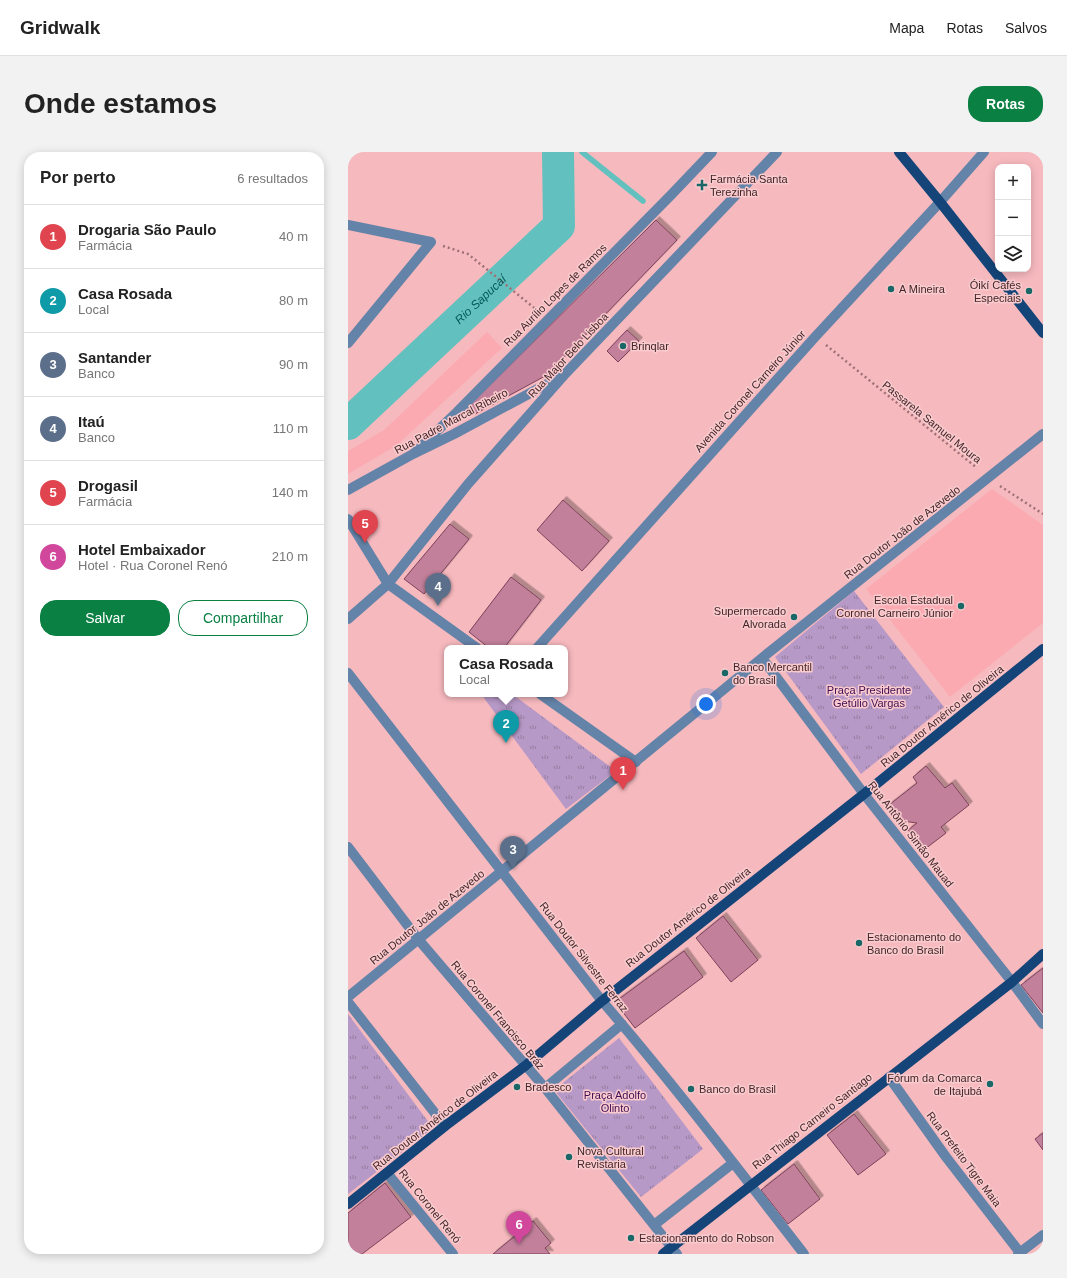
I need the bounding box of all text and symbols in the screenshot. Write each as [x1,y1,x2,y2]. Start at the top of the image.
text: Gridwalk [20,17,100,38]
text: Mapa [889,20,924,36]
text: Rotas [946,20,983,36]
text: Salvos [1005,20,1047,36]
button: Rotas [968,86,1043,122]
text: Onde estamos [24,88,217,119]
map controls [995,164,1031,272]
button: + [995,164,1031,200]
text: Por perto [40,168,116,187]
text: 6 resultados [237,171,308,186]
place label: Farmácia Santa Terezinha [710,173,789,198]
marker: Farmácia Santa Terezinha [697,180,707,190]
button: − [995,200,1031,236]
text: Drogaria São Paulo [78,221,216,238]
text: 1 [49,229,57,244]
text: 40 m [279,229,308,244]
button: layers [995,236,1031,272]
text: Farmácia [78,238,132,253]
street label: Rua Aurílio Lopes de Ramos [501,241,609,349]
water label: Rio Sapucaí [452,271,511,327]
place label: Óikí Cafés Especiais [970,279,1021,304]
place label: A Mineira [899,283,946,295]
marker: A Mineira [886,284,896,294]
text: Casa Rosada [78,285,172,302]
marker: Óikí Cafés Especiais [1024,286,1034,296]
text: 2 [49,293,57,308]
text: 80 m [279,293,308,308]
text: Local [78,302,109,317]
street label: Rua Major Belo Lisboa [526,310,611,400]
street label: Avenida Coronel Carneiro Júnior [692,328,808,454]
place label: Brinqlar [631,340,669,352]
marker: Brinqlar [618,341,628,351]
text: Santander [78,349,151,366]
text: 3 [49,357,57,372]
text: 90 m [279,357,308,372]
text: Banco [78,366,115,381]
street label: Passarela Samuel Moura [880,378,984,466]
street label: Rua Padre Marcal Ribeiro [392,386,510,456]
text: Itaú [78,413,105,430]
text: 4 [49,421,57,436]
text: 110 m [273,421,308,436]
text: Banco [78,430,115,445]
text: Drogasil [78,477,138,494]
street label: Rua Doutor João de Azevedo [842,483,962,581]
text: 5 [49,485,57,500]
text: 140 m [272,485,308,500]
text: Farmácia [78,494,132,509]
pin: 5 [352,510,378,543]
text: Hotel Embaixador [78,541,206,558]
text: 6 [49,549,57,564]
text: 210 m [272,549,308,564]
text: Hotel · Rua Coronel Renó [78,558,228,573]
pin: 4 [425,573,451,606]
place label: Escola Estadual Coronel Carneiro Júnior [836,594,953,619]
button: Salvar [40,600,170,636]
button: Compartilhar [178,600,308,636]
marker: Escola Estadual Coronel Carneiro Júnior [956,601,966,611]
place label: Supermercado Alvorada [714,605,787,630]
marker: Supermercado Alvorada [789,612,799,622]
popup [444,645,568,697]
text: Casa Rosada [459,655,553,672]
place label: Banco Mercantil do Brasil [733,661,812,686]
street label: Rua Doutor Américo de Oliveira [878,662,1007,769]
marker: Banco Mercantil do Brasil [720,668,730,678]
text: Local [459,672,490,687]
park label: Praça Presidente Getúlio Vargas [827,684,911,709]
your location [696,694,716,714]
pin: 2 [493,710,519,743]
pin: 1 [610,757,636,790]
street label: Rua Antônio Simão Mauad [866,779,956,889]
pin: 3 [500,836,526,869]
street label: Rua Doutor Américo de Oliveira [623,864,753,969]
street label: Rua Doutor João de Azevedo [367,867,487,967]
street label: Rua Doutor Silvestre Ferraz [537,900,631,1014]
place label: Estacionamento do Banco do Brasil [867,931,961,956]
marker: Estacionamento do Banco do Brasil [854,938,864,948]
street label: Rua Coronel Francisco Bráz [449,958,547,1072]
street label: Rua Doutor Américo de Oliveira [370,1067,500,1172]
street label: Rua Thiago Carneiro Santiago [750,1071,874,1171]
place label: Fórum da Comarca de Itajubá [887,1072,983,1097]
marker: Fórum da Comarca de Itajubá [985,1079,995,1089]
place label: Bradesco [525,1081,571,1093]
marker: Bradesco [512,1082,522,1092]
place label: Banco do Brasil [699,1083,776,1095]
marker: Banco do Brasil [686,1084,696,1094]
park label: Praça Adolfo Olinto [584,1089,646,1114]
street label: Rua Prefeito Tigre Maia [924,1109,1004,1209]
place label: Nova Cultural Revistaria [577,1145,644,1170]
marker: Nova Cultural Revistaria [564,1152,574,1162]
street label: Rua Coronel Renó [397,1167,463,1245]
pin: 6 [506,1211,532,1244]
place label: Estacionamento do Robson [639,1232,774,1244]
marker: Estacionamento do Robson [626,1233,636,1243]

